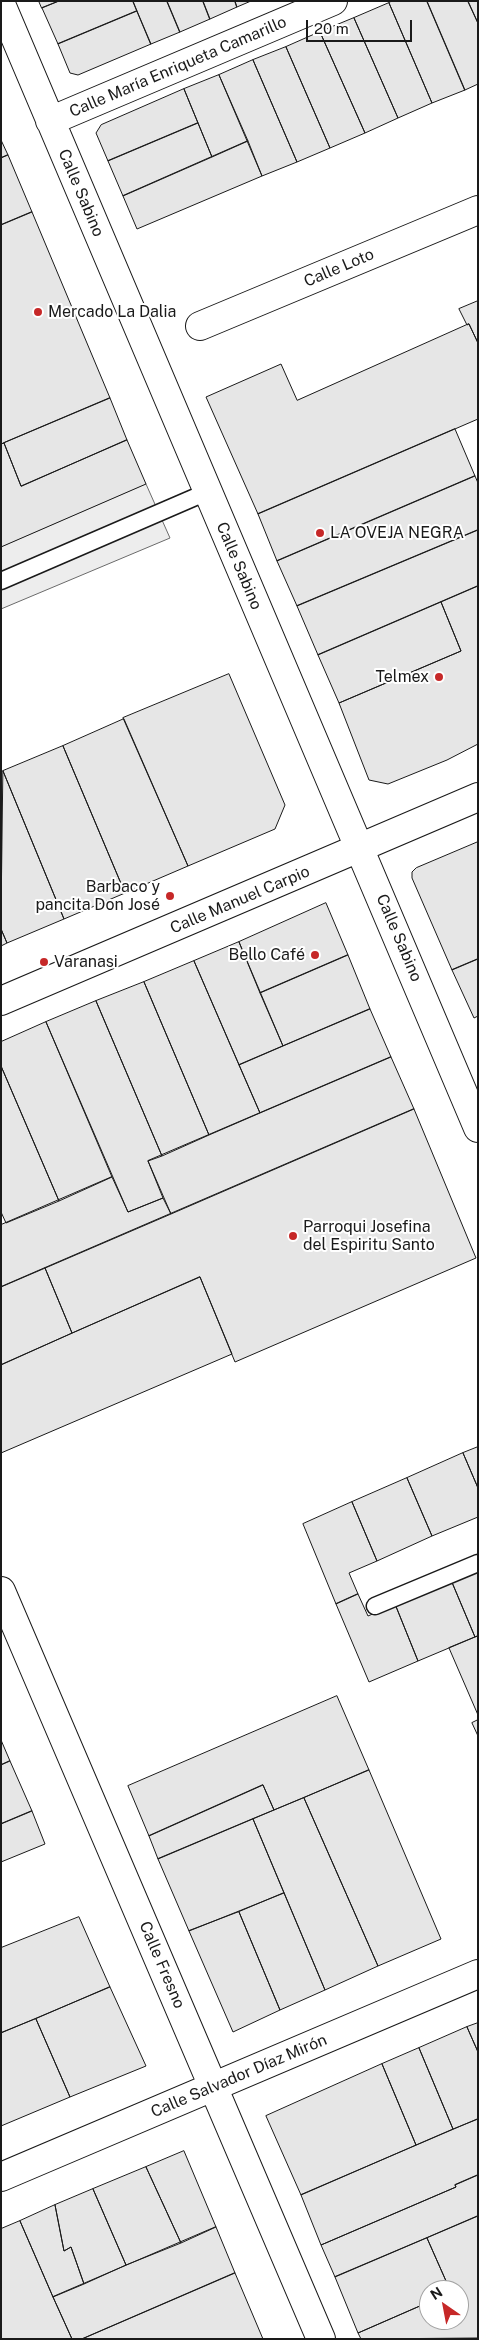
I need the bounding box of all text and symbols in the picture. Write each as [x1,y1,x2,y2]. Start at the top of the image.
scale bar [309,10,415,42]
street label: Calle María Enriqueta Camarillo [67,12,289,122]
text: 20 m [314,20,349,37]
street label: Calle Sabino [54,146,108,240]
street label: Calle Loto [301,245,377,291]
place label: Mercado La Dalia [48,302,176,322]
marker: Mercado La Dalia [32,306,44,318]
street label: Calle Sabino [212,519,266,613]
place label: LA OVEJA NEGRA [330,523,464,543]
marker: LA OVEJA NEGRA [314,527,326,539]
place label: Telmex [375,667,429,687]
marker: Telmex [433,671,445,683]
street label: Calle Manuel Carpio [167,862,313,938]
place label: Barbaco y pancita Don José [35,877,160,915]
marker: Barbaco y pancita Don José [164,890,176,902]
street label: Calle Sabino [372,891,426,985]
place label: Bello Café [228,945,305,965]
marker: Bello Café [309,949,321,961]
place label: Varanasi [54,952,118,972]
marker: Varanasi [38,956,50,968]
place label: Parroqui Josefina del Espiritu Santo [303,1217,435,1255]
marker: Parroqui Josefina del Espiritu Santo [287,1230,299,1242]
street label: Calle Fresno [135,1919,189,2011]
street label: Calle Salvador Díaz Mirón [148,2030,330,2122]
north arrow [419,2280,469,2330]
text: N [427,2284,445,2303]

